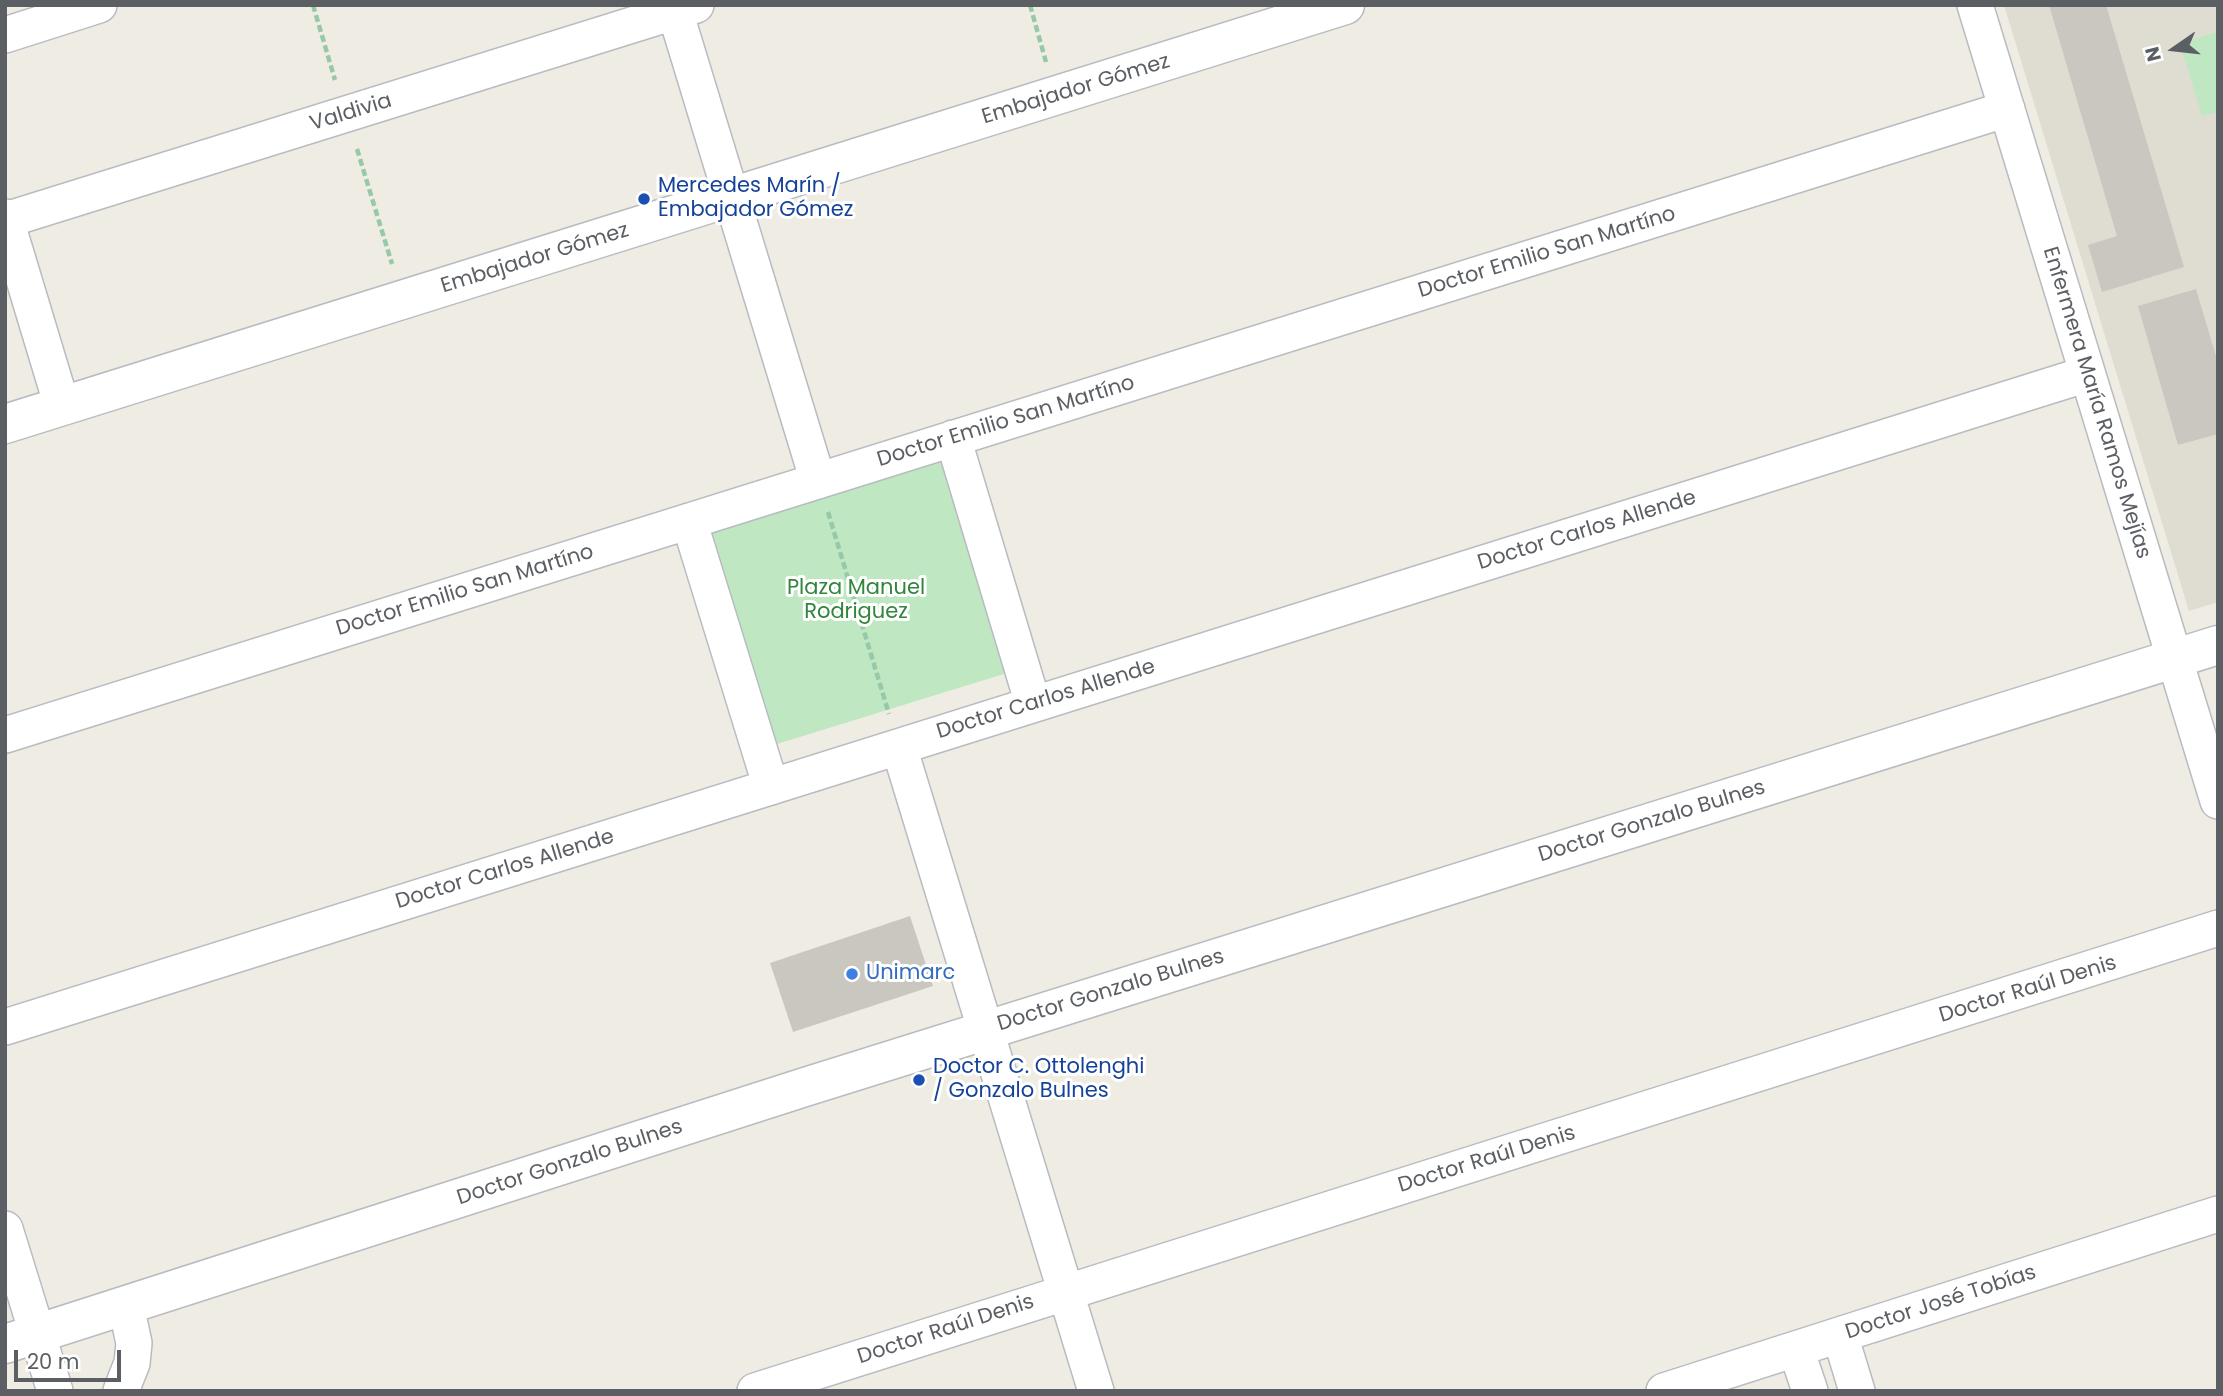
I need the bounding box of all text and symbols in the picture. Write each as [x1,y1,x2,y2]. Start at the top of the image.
north arrow [2139,14,2209,84]
text: N [2138,44,2168,64]
street label: Embajador Gómez [979,49,1173,131]
street label: Valdivia [307,89,395,137]
place label: Mercedes Marín / Embajador Gómez [658,174,853,224]
marker: Mercedes Marín / Embajador Gómez [636,191,652,207]
street label: Doctor Emilio San Martíno [1415,202,1679,304]
street label: Embajador Gómez [438,218,632,300]
street label: Enfermera María Ramos Mejías [2037,244,2155,562]
street label: Doctor Emilio San Martíno [874,371,1138,473]
street label: Doctor Carlos Allende [1475,486,1699,576]
street label: Doctor Emilio San Martíno [333,540,597,642]
park label: Plaza Manuel Rodriguez [787,576,925,626]
street label: Doctor Carlos Allende [934,655,1158,745]
street label: Doctor Gonzalo Bulnes [1536,776,1768,868]
street label: Doctor Carlos Allende [393,825,617,915]
street label: Doctor Gonzalo Bulnes [995,945,1227,1037]
street label: Doctor Raúl Denis [1936,951,2120,1029]
place label: Unimarc [866,961,955,987]
marker: Unimarc [844,966,860,982]
place label: Doctor C. Ottolenghi / Gonzalo Bulnes [933,1055,1144,1105]
marker: Doctor C. Ottolenghi / Gonzalo Bulnes [911,1072,927,1088]
street label: Doctor Gonzalo Bulnes [454,1115,686,1211]
street label: Doctor Raúl Denis [1395,1121,1579,1199]
street label: Doctor José Tobías [1842,1260,2040,1346]
street label: Doctor Raúl Denis [855,1290,1037,1370]
scale bar [18,1336,124,1380]
text: 20 m [27,1347,80,1376]

